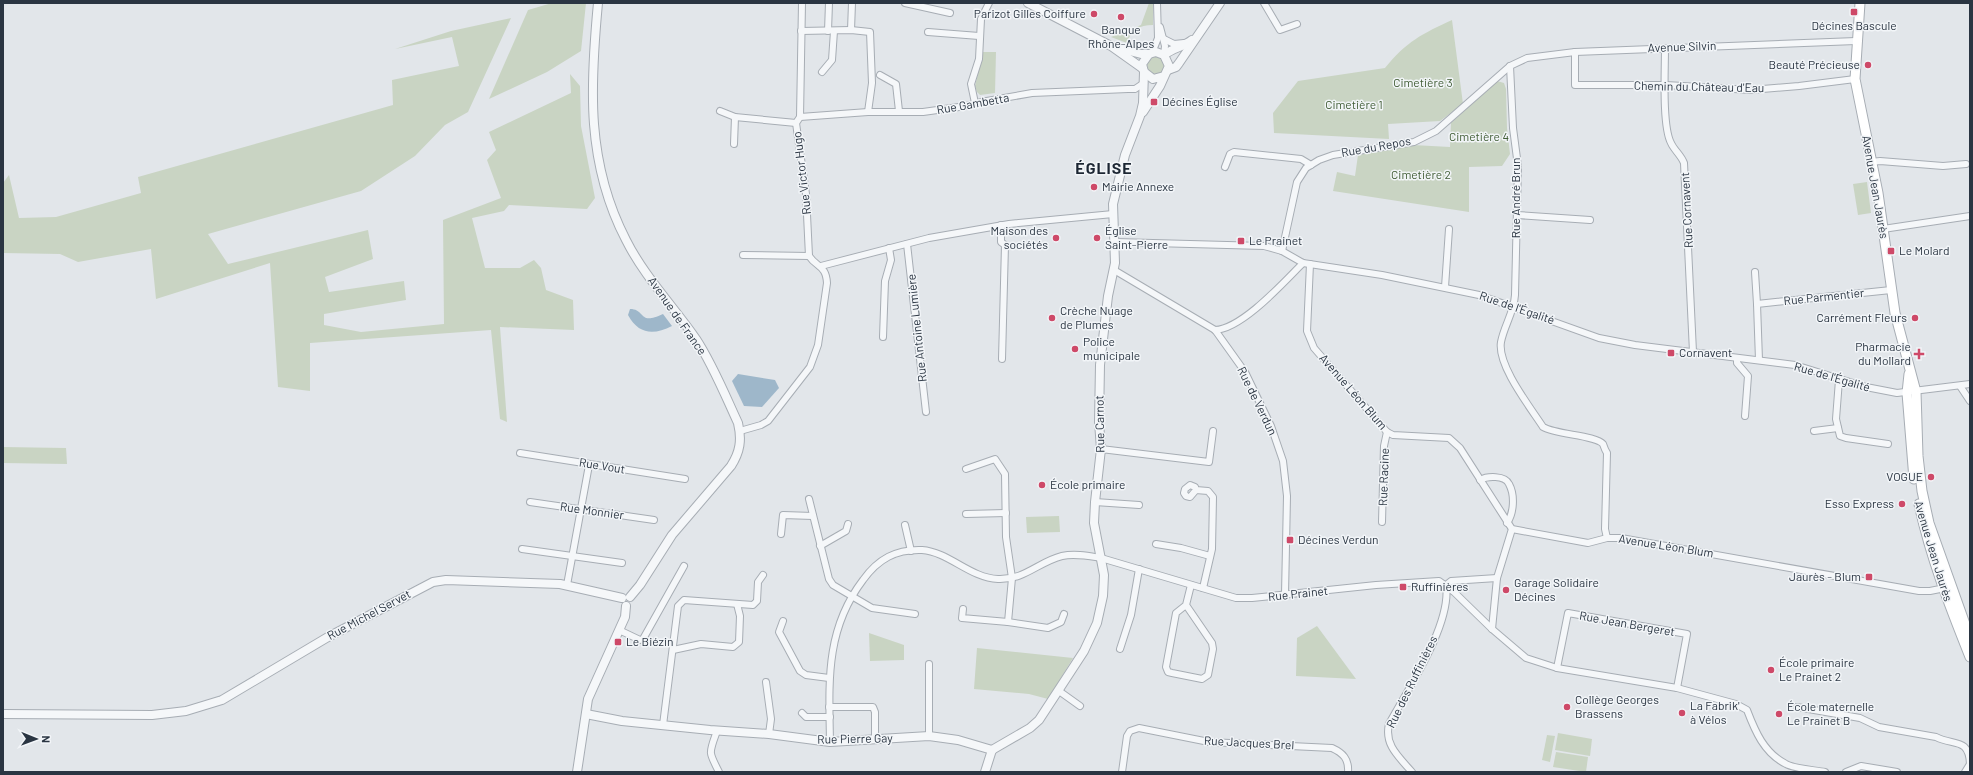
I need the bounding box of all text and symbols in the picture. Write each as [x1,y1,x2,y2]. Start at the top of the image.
place label: Parizot Gilles Coiffure [974,6,1086,20]
marker: Décines Bascule [1849,7,1859,17]
marker: Parizot Gilles Coiffure [1089,9,1099,19]
marker: Banque Rhône-Alpes [1116,12,1126,22]
place label: Décines Bascule [1811,18,1897,32]
place label: Banque Rhône-Alpes [1088,22,1154,50]
street label: Avenue Silvin [1647,38,1716,54]
place label: Beauté Précieuse [1768,57,1860,71]
marker: Beauté Précieuse [1863,60,1873,70]
park label: Cimetière 3 [1393,75,1453,89]
street label: Chemin du Château d'Eau [1634,78,1764,94]
street label: Rue Gambetta [935,90,1010,116]
place label: Décines Église [1162,94,1238,108]
marker: Décines Église [1149,97,1159,107]
park label: Cimetière 1 [1325,97,1383,111]
park label: Cimetière 4 [1449,129,1509,143]
street label: Rue Victor Hugo [789,131,813,216]
street label: Rue du Repos [1340,133,1412,159]
street label: Avenue Jean Jaurès [1860,134,1892,240]
district label: ÉGLISE [1075,158,1133,177]
street label: Rue André Brun [1508,158,1522,238]
park label: Cimetière 2 [1391,167,1451,181]
street label: Rue Cornavent [1677,172,1695,248]
place label: Mairie Annexe [1102,179,1174,193]
marker: Mairie Annexe [1089,182,1099,192]
place label: Maison des sociétés [990,223,1048,251]
place label: Église Saint-Pierre [1105,223,1168,251]
marker: Maison des sociétés [1051,233,1061,243]
marker: Église Saint-Pierre [1092,233,1102,243]
place label: Le Prainet [1249,233,1302,247]
marker: Le Prainet [1236,236,1246,246]
place label: Le Molard [1899,243,1949,257]
marker: Le Molard [1886,246,1896,256]
street label: Rue Antoine Lumière [903,273,929,383]
street label: Avenue de France [646,274,710,357]
street label: Rue Parmentier [1783,285,1866,307]
street label: Rue de l'Égalité [1478,288,1557,326]
place label: Crèche Nuage de Plumes [1060,303,1133,331]
place label: Carrément Fleurs [1817,310,1907,324]
marker: Crèche Nuage de Plumes [1047,313,1057,323]
marker: Carrément Fleurs [1910,313,1920,323]
place label: Police municipale [1083,334,1140,362]
place label: Pharmacie du Mollard [1855,339,1911,367]
marker: Police municipale [1070,344,1080,354]
place label: Cornavent [1679,345,1732,359]
marker: Cornavent [1666,348,1676,358]
marker: Pharmacie du Mollard [1914,349,1924,359]
street label: Avenue Léon Blum [1317,351,1391,432]
street label: Rue de l'Égalité [1793,358,1872,394]
street label: Rue de Verdun [1235,364,1281,437]
street label: Rue Carnot [1091,395,1107,453]
street label: Rue Racine [1375,448,1391,506]
street label: Rue Vout [578,454,626,476]
place label: VOGUE [1886,469,1923,483]
marker: VOGUE [1926,472,1936,482]
place label: École primaire [1050,477,1125,491]
marker: École primaire [1037,480,1047,490]
place label: Esso Express [1825,496,1894,510]
street label: Rue Monnier [559,499,626,522]
marker: Esso Express [1897,499,1907,509]
street label: Avenue Jean Jaurès [1912,499,1956,603]
street label: Avenue Léon Blum [1618,531,1715,559]
place label: Décines Verdun [1298,532,1379,546]
marker: Décines Verdun [1285,535,1295,545]
place label: Jaurès - Blum [1789,569,1861,583]
marker: Jaurès - Blum [1864,572,1874,582]
place label: Garage Solidaire Décines [1514,575,1599,603]
place label: Ruffinières [1411,579,1469,593]
marker: Ruffinières [1398,582,1408,592]
street label: Rue Prainet [1267,583,1329,603]
marker: Garage Solidaire Décines [1501,585,1511,595]
street label: Rue Michel Servet [324,586,413,642]
street label: Rue Jean Bergeret [1578,608,1676,638]
street label: Rue des Ruffinières [1383,633,1440,730]
place label: Le Biézin [626,634,673,648]
marker: Le Biézin [613,637,623,647]
place label: École primaire Le Prainet 2 [1779,655,1854,683]
marker: École primaire Le Prainet 2 [1766,665,1776,675]
place label: Collège Georges Brassens [1575,692,1659,720]
place label: La Fabrik' à Vélos [1690,698,1740,726]
place label: École maternelle Le Prainet B [1787,699,1874,727]
marker: Collège Georges Brassens [1562,702,1572,712]
marker: La Fabrik' à Vélos [1677,708,1687,718]
marker: École maternelle Le Prainet B [1774,709,1784,719]
north arrow [16,719,56,759]
street label: Rue Pierre Gay [817,730,893,746]
street label: Rue Jacques Brel [1204,733,1295,751]
text: N [40,735,53,743]

